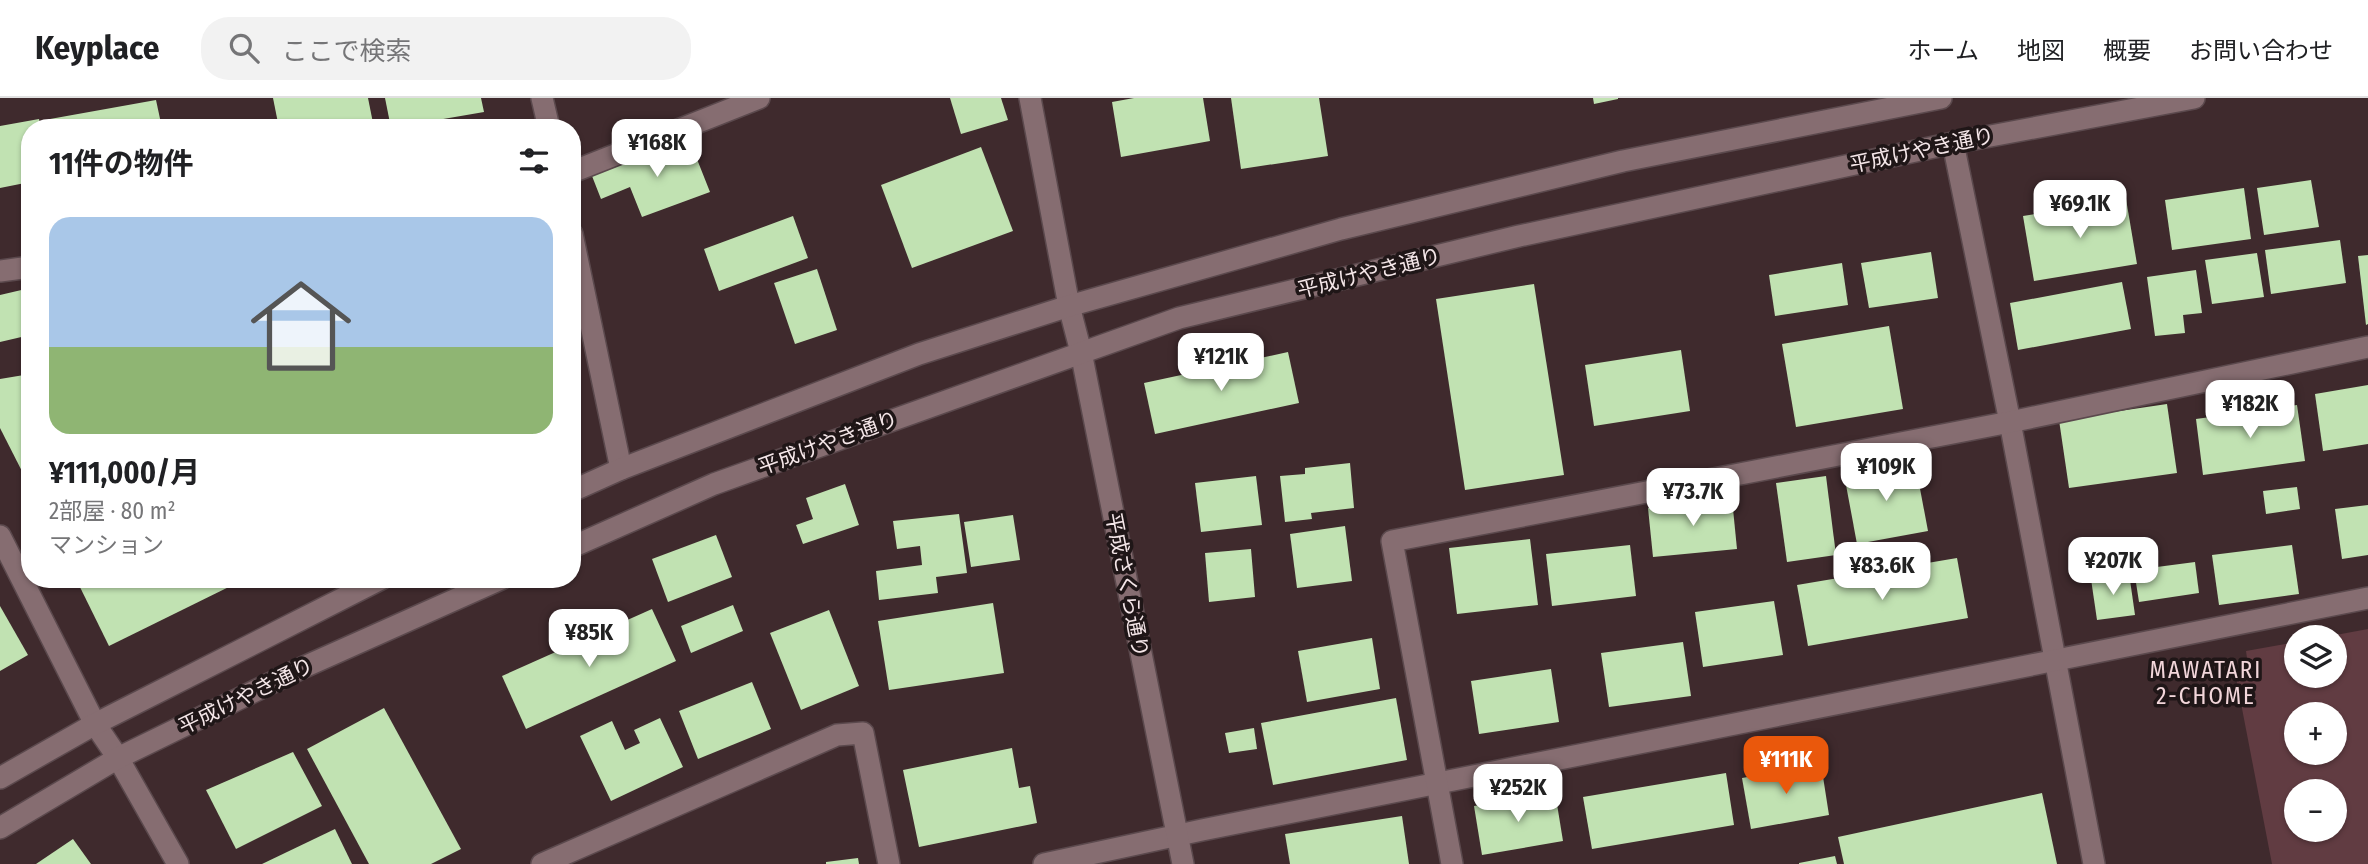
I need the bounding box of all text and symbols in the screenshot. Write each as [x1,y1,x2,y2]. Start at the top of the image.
search box [201,17,691,80]
text: Keyplace [35,28,159,68]
icon: search [225,29,263,67]
text: ここで検索 [281,36,411,67]
text: ホーム [1908,37,1979,65]
text: 地図 [2017,37,2065,65]
text: 概要 [2103,37,2151,65]
text: お問い合わせ [2189,37,2333,65]
pin: ¥168K [608,120,706,179]
street label: 平成けやき通り [1847,122,1997,178]
text: ¥168K [628,128,686,156]
icon: filters [515,142,553,180]
text: 11件の物件 [49,146,194,182]
pin: ¥69.1K [2023,180,2137,240]
text: ¥69.1K [2050,189,2110,217]
street label: 平成けやき通り [1295,243,1443,303]
icon: home [238,263,364,389]
pin: ¥121K [1172,334,1270,393]
text: ¥121K [1194,342,1248,370]
pin: ¥182K [2201,380,2299,440]
text: ¥182K [2222,389,2278,417]
street label: 平成けやき通り [754,406,902,480]
pin: ¥109K [1837,444,1935,503]
text: ¥109K [1857,452,1915,480]
text: ¥111,000/月 [49,455,200,491]
pin: ¥73.7K [1636,468,1750,528]
text: ¥73.7K [1663,477,1723,505]
text: 2部屋 · 80 m² [49,497,176,525]
street label: 平成さくら通り [1100,510,1154,660]
text: マンション [49,531,164,559]
pin: ¥207K [2064,538,2162,597]
pin: ¥83.6K [1825,542,1939,602]
text: ¥207K [2084,546,2142,574]
text: ¥83.6K [1849,551,1915,579]
pin: ¥85K [548,610,630,669]
text: ¥85K [565,618,613,646]
map controls [2284,625,2347,842]
button: layers [2284,625,2347,688]
street label: 平成けやき通り [174,652,318,740]
district label: MAWATARI 2-CHOME [2150,656,2262,710]
button: + [2284,702,2347,765]
pin: ¥111K [1737,736,1835,796]
text: ¥111K [1760,745,1812,773]
pin: ¥252K [1469,764,1567,824]
text: ¥252K [1489,773,1547,801]
button: − [2284,779,2347,842]

